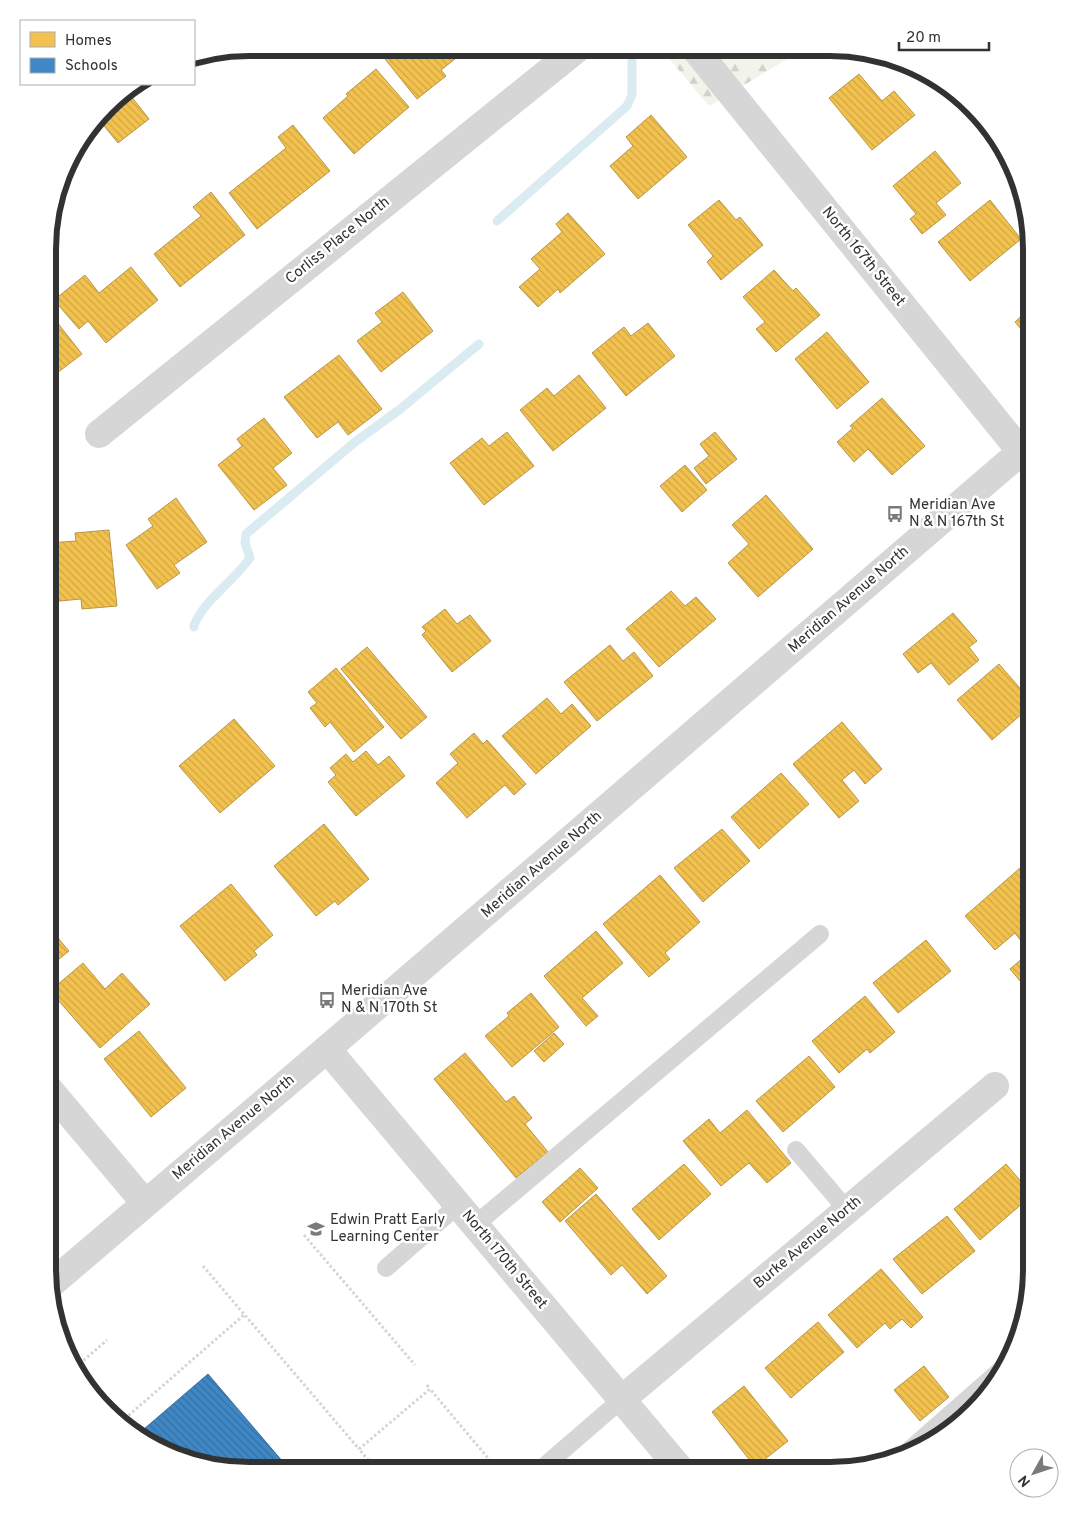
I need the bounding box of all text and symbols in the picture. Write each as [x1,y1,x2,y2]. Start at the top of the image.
legend [20,20,195,85]
scale bar [899,20,989,52]
text: 20 m [906,29,941,48]
text: Homes [65,32,112,51]
text: Schools [65,57,118,76]
street label: Corliss Place North [282,193,394,289]
street label: North 167th Street [817,203,909,311]
place label: Meridian Ave N & N 167th St [909,496,1004,532]
bus stop icon: Meridian Ave N & N 167th St [885,504,905,524]
street label: Meridian Avenue North [785,542,913,658]
street label: Meridian Avenue North [478,807,606,923]
place label: Meridian Ave N & N 170th St [341,982,437,1018]
bus stop icon: Meridian Ave N & N 170th St [317,990,337,1010]
street label: Meridian Avenue North [169,1071,299,1185]
street label: Burke Avenue North [750,1192,866,1294]
street label: North 170th Street [457,1207,551,1313]
place label: Edwin Pratt Early Learning Center [330,1211,445,1247]
school or university icon: Edwin Pratt Early Learning Center [306,1219,326,1239]
north arrow [1009,1448,1059,1498]
text: N [1015,1471,1035,1490]

